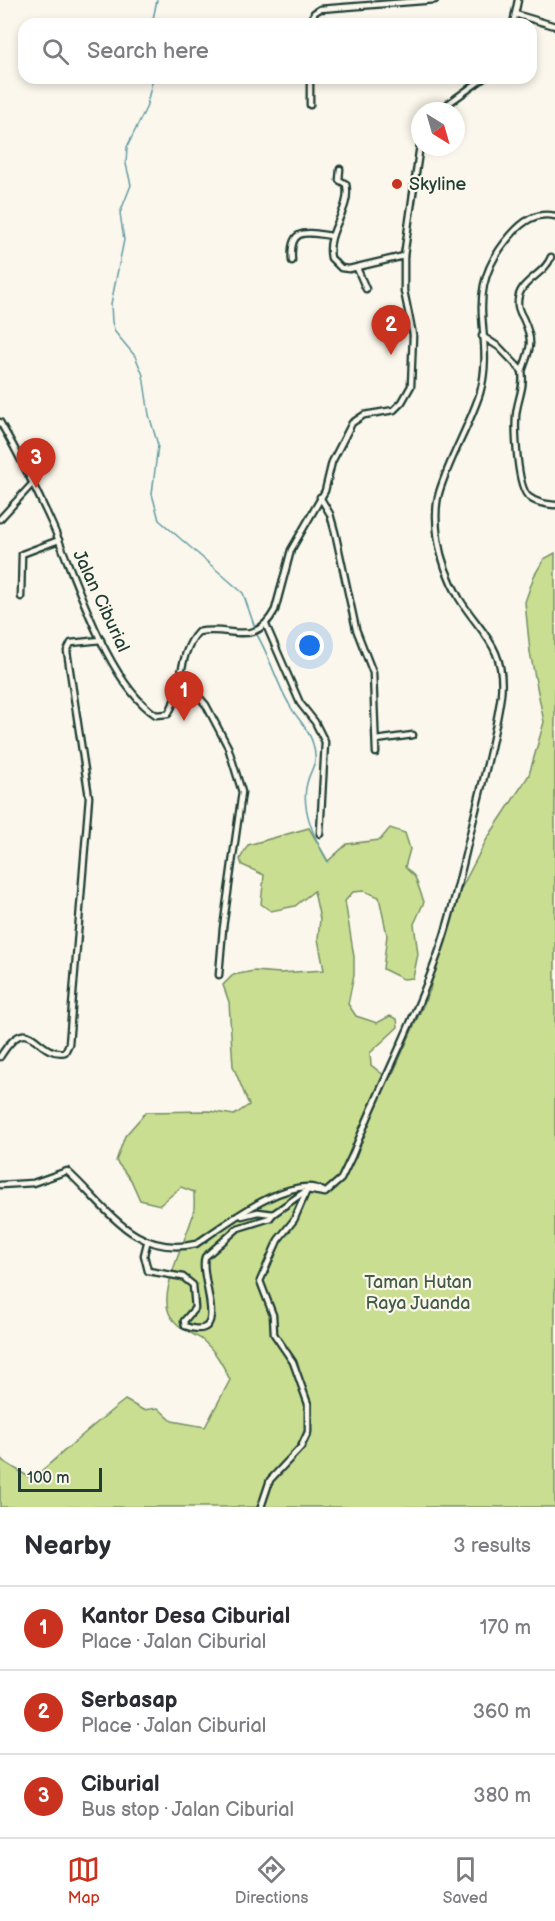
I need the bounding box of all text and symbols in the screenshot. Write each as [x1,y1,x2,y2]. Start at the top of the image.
search box [18,18,537,84]
icon: search [39,35,72,68]
text: Search here [87,38,209,65]
north arrow [411,102,465,156]
place label: Skyline [409,174,467,195]
marker: Skyline [390,177,404,191]
pin: 2 [372,306,410,355]
pin: 3 [16,438,56,488]
street label: Jalan Ciburial [68,547,134,655]
your location [295,631,324,660]
pin: 1 [164,672,204,721]
park label: Taman Hutan Raya Juanda [364,1272,472,1314]
scale bar [18,1465,102,1492]
text: 100 m [27,1469,70,1488]
text: Nearby [24,1531,111,1562]
text: 3 results [453,1534,531,1558]
text: Kantor Desa Ciburial [81,1603,290,1630]
text: 1 [39,1616,48,1640]
text: 170 m [480,1616,531,1640]
text: Place · Jalan Ciburial [81,1630,266,1654]
text: Serbasap [81,1687,177,1714]
text: 2 [38,1700,49,1724]
text: 360 m [473,1700,531,1724]
text: Place · Jalan Ciburial [81,1714,266,1738]
text: Ciburial [81,1771,160,1798]
text: 3 [38,1784,49,1808]
text: 380 m [473,1784,531,1808]
text: Bus stop · Jalan Ciburial [81,1798,294,1822]
tab: Map [67,1853,100,1908]
tab: Directions [235,1853,308,1908]
tab: Saved [443,1853,488,1908]

